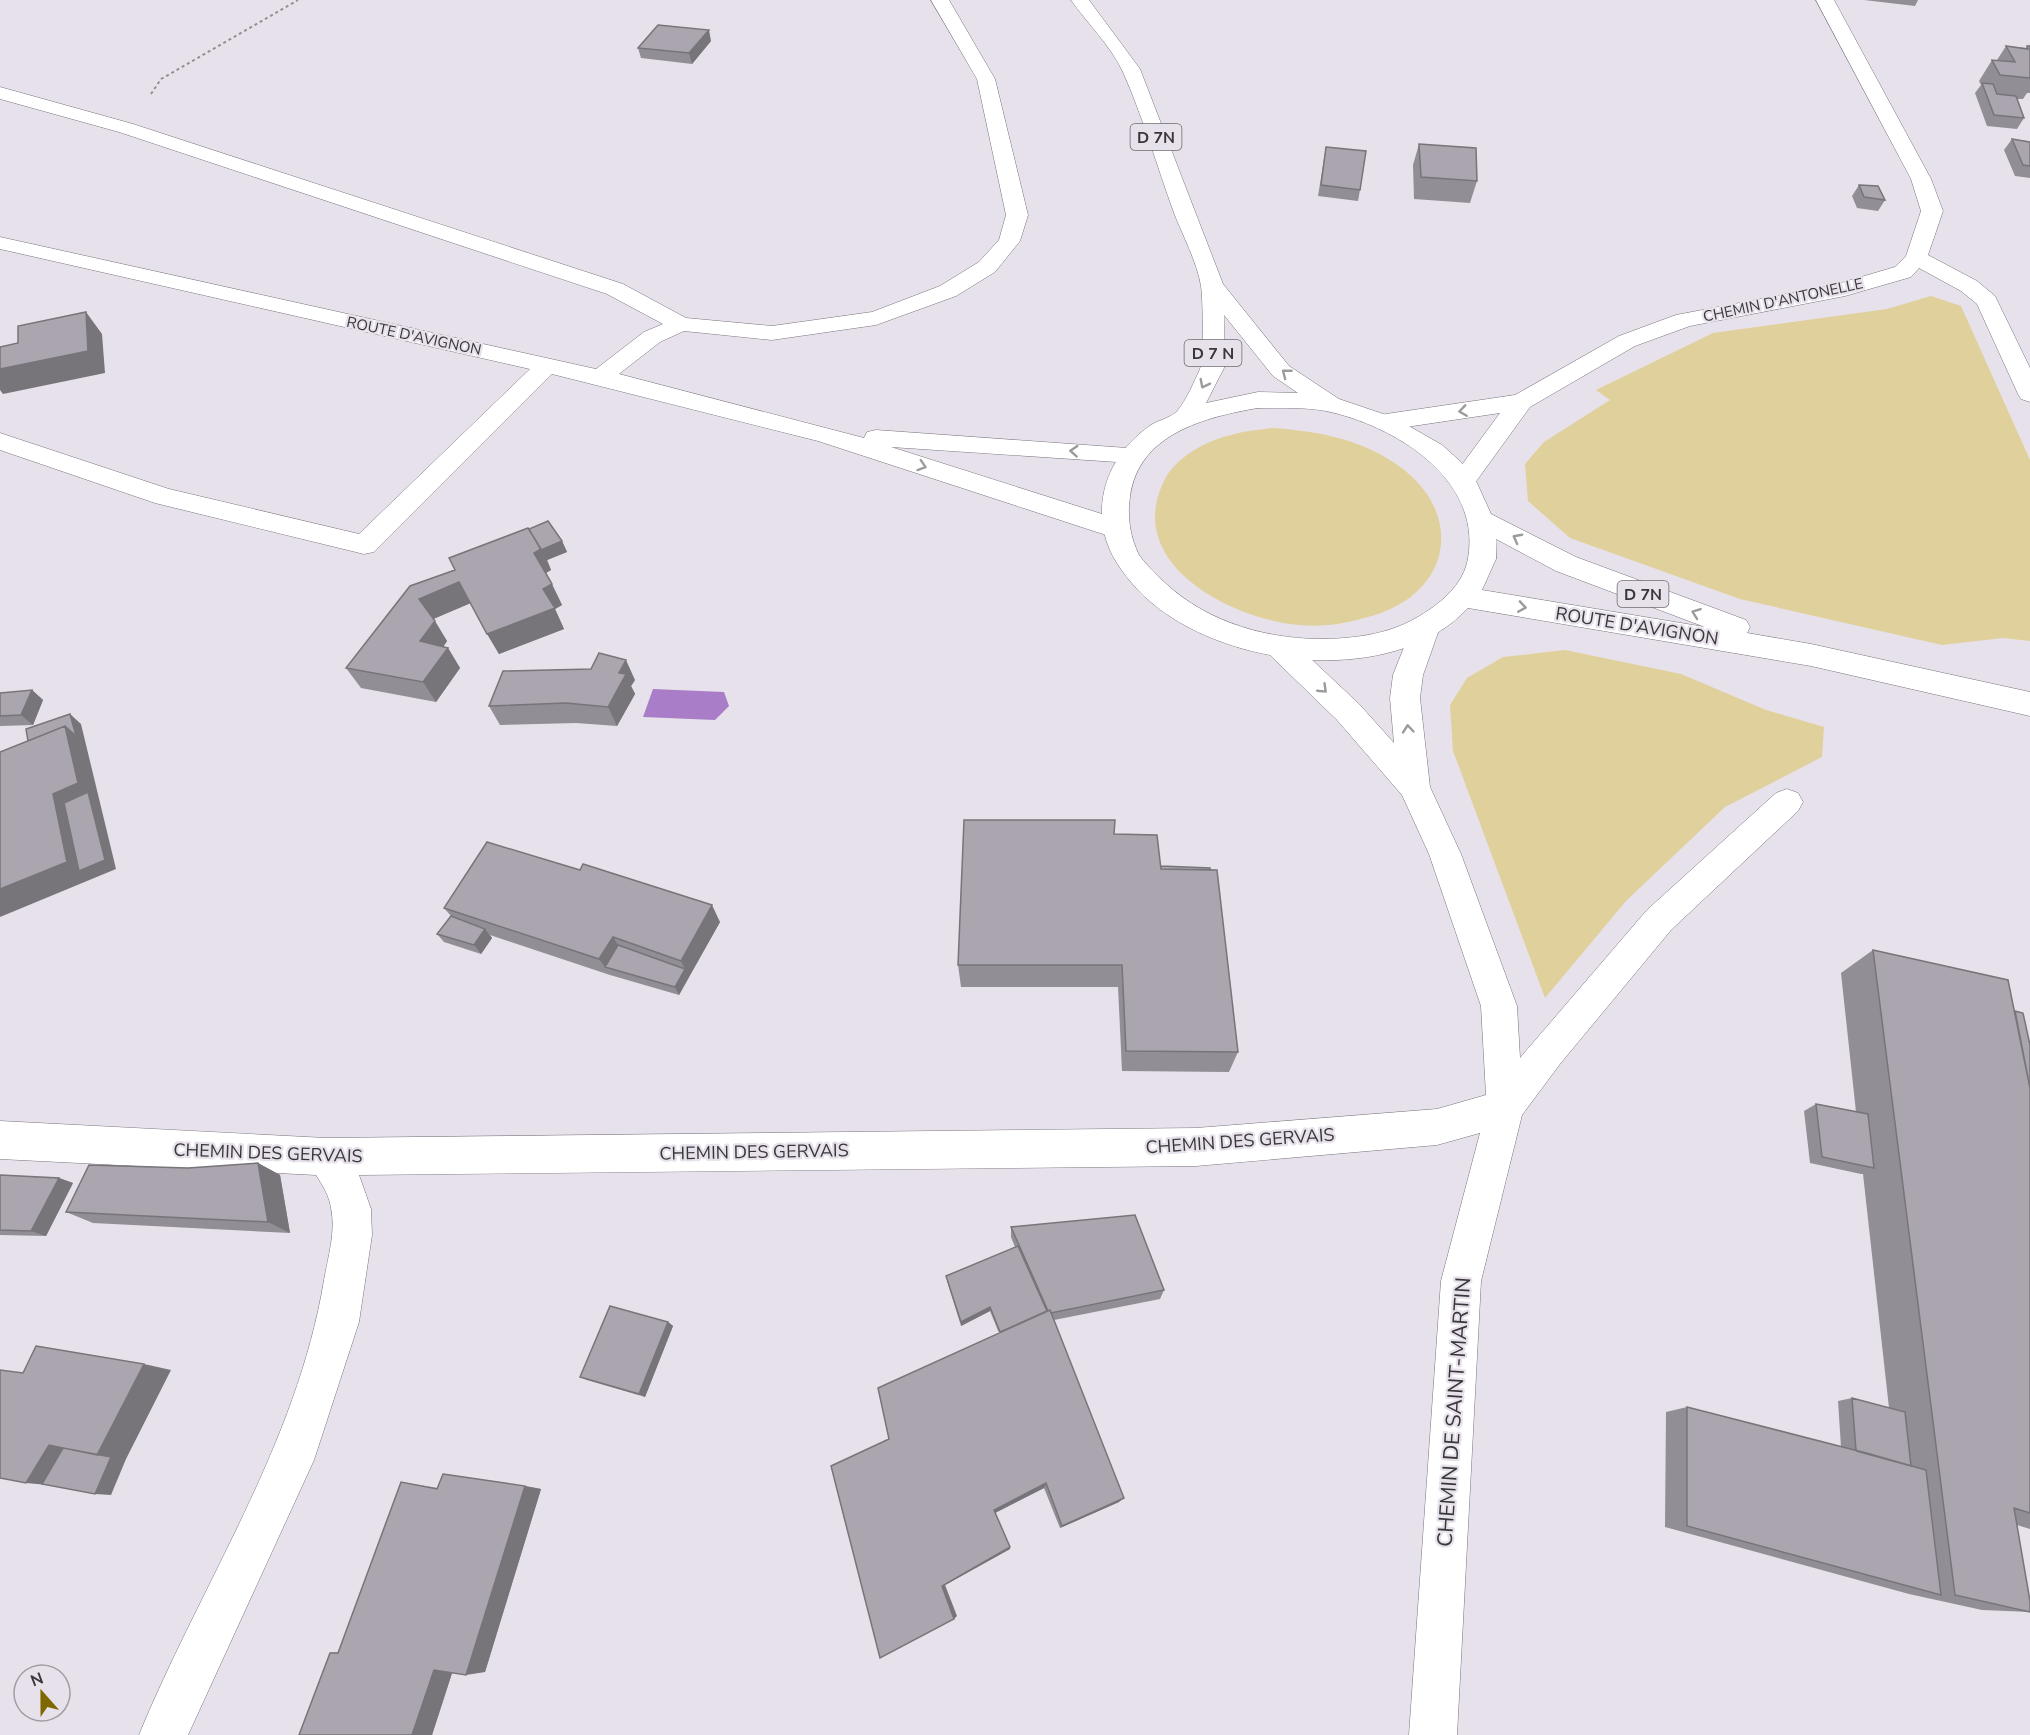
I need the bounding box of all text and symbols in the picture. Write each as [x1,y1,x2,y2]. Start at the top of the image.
road number: D 7N [1130,124,1182,150]
street label: CHEMIN D'ANTONELLE [1701,273,1865,327]
street label: ROUTE D'AVIGNON [345,312,483,360]
road number: D 7 N [1184,340,1242,366]
one-way arrow [1282,369,1293,380]
one-way arrow [1200,377,1211,388]
one-way arrow [1459,404,1468,416]
one-way arrow [1069,445,1078,458]
one-way arrow [916,458,927,471]
one-way arrow [1512,534,1523,545]
road number: D 7N [1618,581,1668,607]
one-way arrow [1516,600,1526,613]
street label: ROUTE D'AVIGNON [1554,601,1720,651]
one-way arrow [1692,608,1702,621]
one-way arrow [1316,681,1327,692]
one-way arrow [1402,724,1415,733]
street label: CHEMIN DES GERVAIS [1145,1122,1335,1160]
street label: CHEMIN DES GERVAIS [173,1138,363,1168]
street label: CHEMIN DES GERVAIS [659,1138,849,1166]
street label: CHEMIN DE SAINT-MARTIN [1431,1276,1477,1548]
north arrow [12,1663,72,1723]
text: N [27,1668,47,1692]

